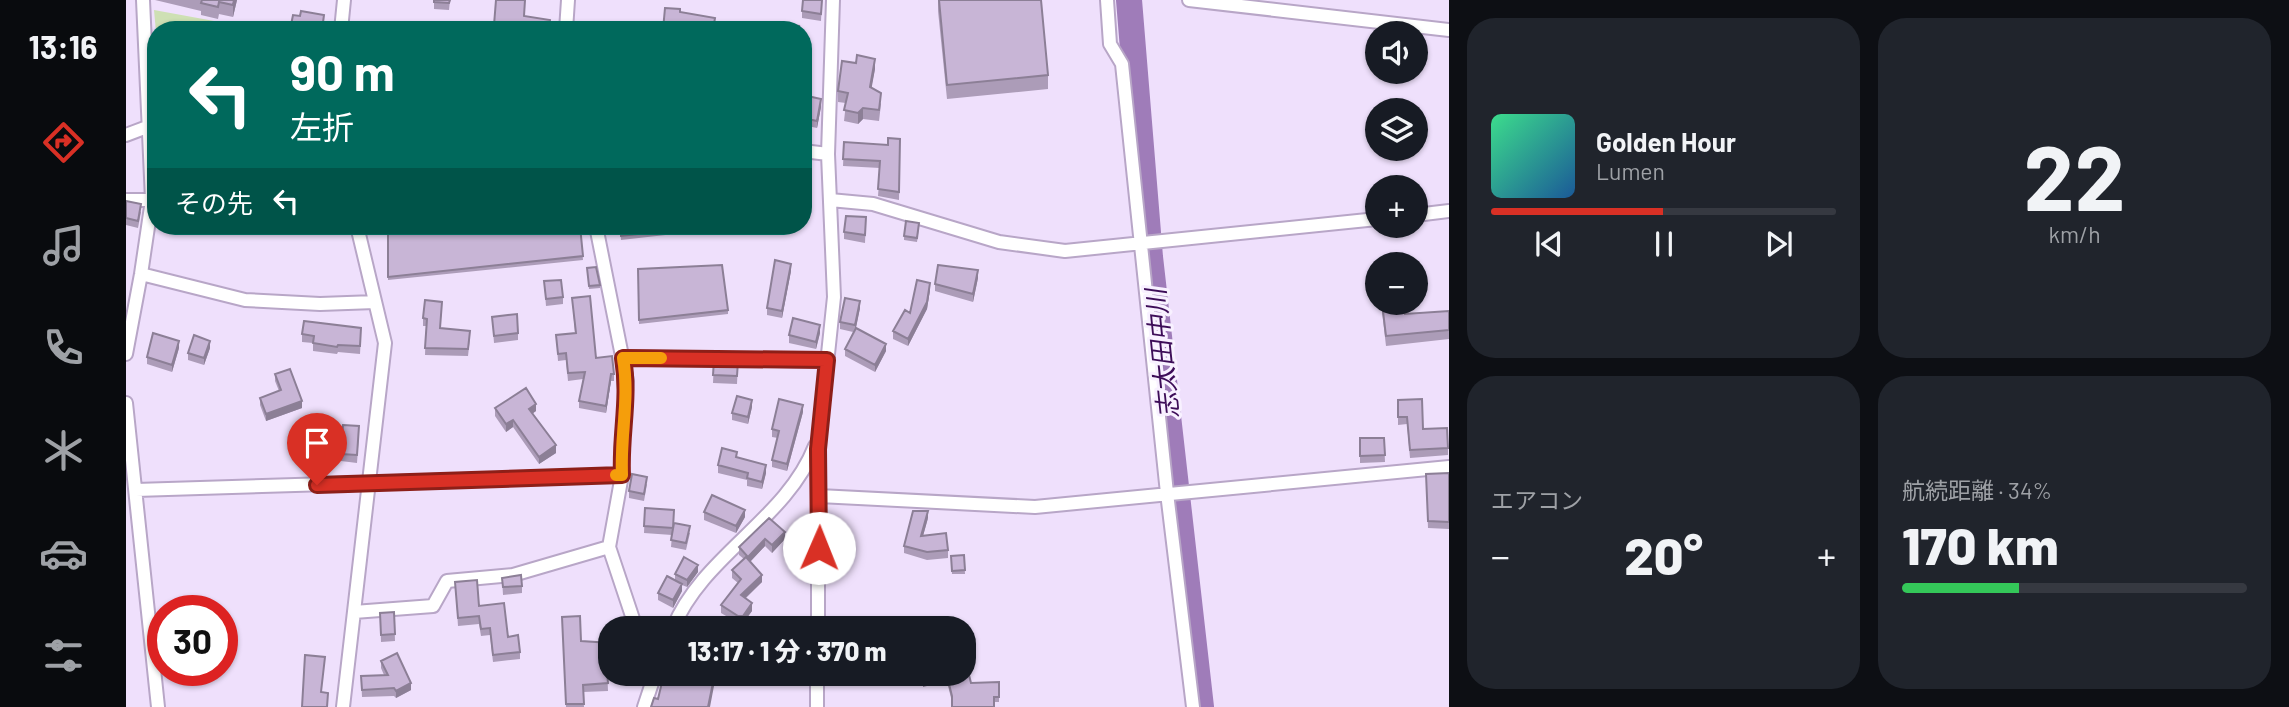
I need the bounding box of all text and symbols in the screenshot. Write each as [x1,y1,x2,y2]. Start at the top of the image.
map controls [1365,21,1428,315]
button: sound [1365,21,1428,84]
text: 13:16 [29,27,97,65]
text: 90 m [290,42,395,101]
icon: left [175,49,266,140]
button: layers [1365,98,1428,161]
text: 左折 [290,107,354,145]
icon: directions [39,118,88,167]
text: 22 [2024,120,2125,229]
text: Golden Hour [1596,126,1736,157]
text: Lumen [1596,157,1665,185]
button: + [1365,175,1428,238]
icon: left [267,182,305,220]
text: その先 [175,187,253,218]
text: km/h [2048,220,2101,248]
icon: music [39,221,88,270]
icon: previous [1530,225,1568,263]
icon: pause [1645,225,1683,263]
icon: next [1760,225,1798,263]
button: − [1365,252,1428,315]
water label: 志太田中川 [1138,285,1183,420]
icon: phone [39,323,88,372]
pin [287,413,347,485]
icon: arrive [298,424,336,462]
icon: climate [39,426,88,475]
text: 航続距離 · 34% [1902,476,2052,504]
text: エアコン [1491,486,1583,514]
position arrow [782,511,856,585]
text: 170 km [1902,513,2059,575]
text: 20° [1624,523,1703,585]
icon: car [39,529,88,578]
text: − [1491,532,1510,578]
text: + [1817,532,1836,578]
speed limit sign: 30 [147,595,238,686]
icon: filters [39,631,88,680]
text: 13:17 · 1 分 · 370 m [688,635,886,666]

